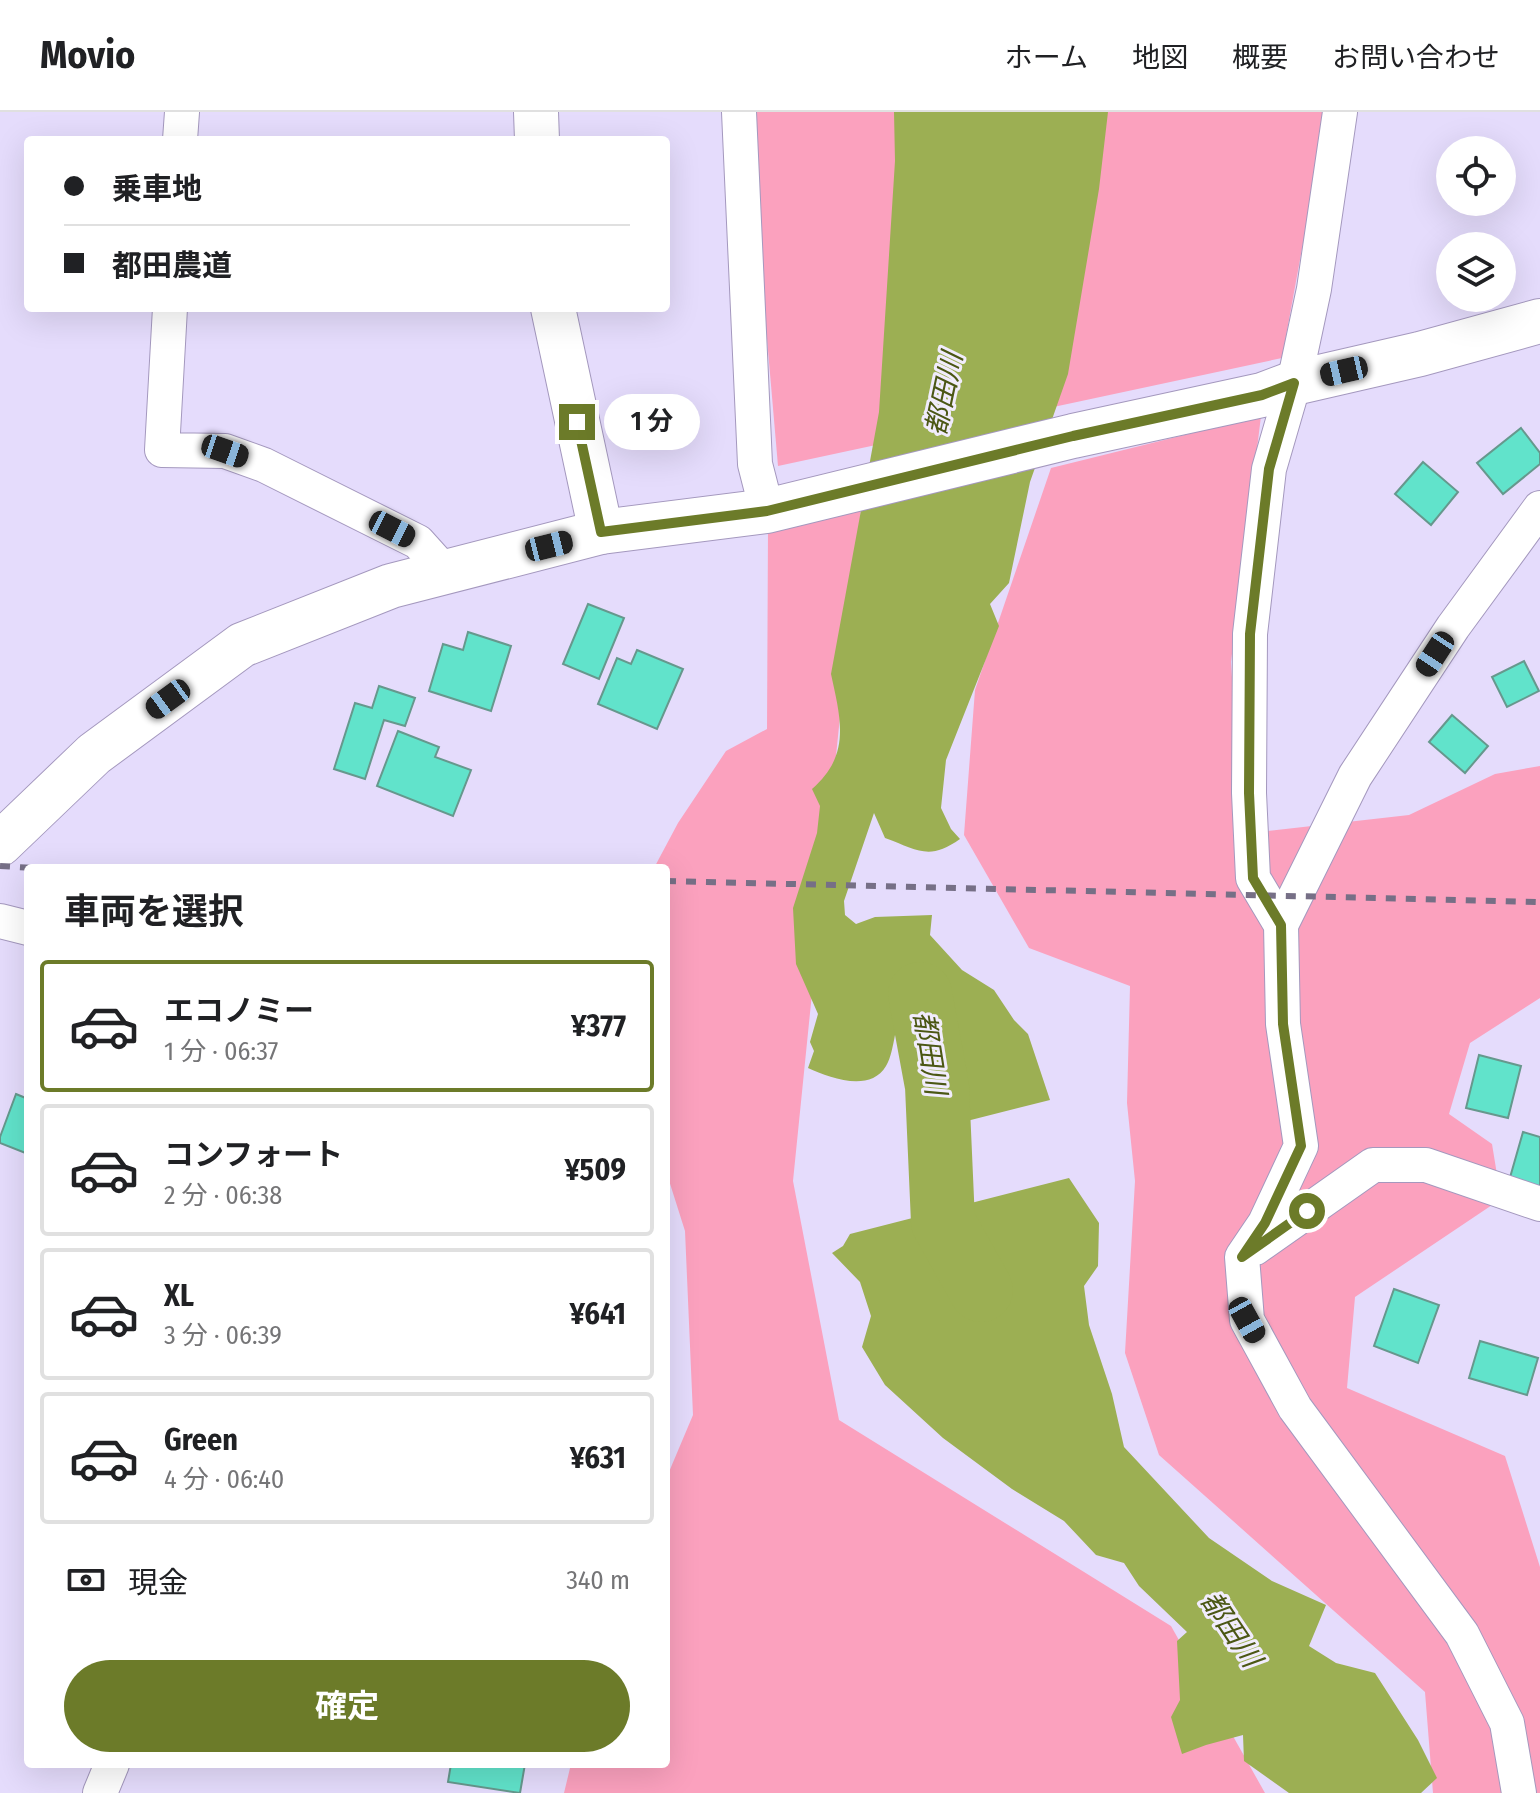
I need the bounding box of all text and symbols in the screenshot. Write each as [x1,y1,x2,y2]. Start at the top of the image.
text: Movio [40,32,135,78]
text: ホーム [1005,41,1088,74]
text: 地図 [1132,41,1188,74]
text: 概要 [1232,41,1288,74]
text: お問い合わせ [1332,41,1500,74]
map controls [1436,136,1516,312]
button: locate [1436,136,1516,216]
text: 乗車地 [112,171,202,207]
button: layers [1436,232,1516,312]
text: 都田農道 [112,248,232,284]
water label: 都田川 [919,347,969,439]
car [1318,354,1370,388]
callout: 1 分 [605,394,701,450]
route end [559,404,595,440]
text: 1 分 [631,406,673,437]
car [198,432,252,470]
car [365,507,419,551]
car [523,529,575,563]
car [1412,627,1458,681]
car [142,675,194,723]
text: 車両を選択 [64,890,244,934]
icon: car [68,990,140,1062]
text: エコノミー [164,993,314,1029]
text: ¥377 [571,1008,626,1044]
water label: 都田川 [907,1009,953,1100]
text: 1 分 · 06:37 [164,1036,278,1067]
icon: car [68,1134,140,1206]
text: コンフォート [164,1137,343,1173]
text: ¥509 [564,1152,626,1188]
text: 2 分 · 06:38 [164,1180,282,1211]
route start [1289,1193,1325,1229]
icon: car [68,1278,140,1350]
text: XL [164,1278,194,1314]
car [1225,1293,1269,1347]
text: ¥641 [570,1296,626,1332]
text: 3 分 · 06:39 [164,1320,282,1351]
icon: car [68,1422,140,1494]
text: Green [164,1422,238,1458]
text: ¥631 [570,1440,626,1476]
text: 4 分 · 06:40 [164,1464,284,1495]
icon: cash [64,1558,108,1602]
text: 現金 [128,1565,188,1601]
text: 340 m [566,1565,630,1596]
water label: 都田川 [1194,1585,1270,1676]
button: 確定 [64,1660,630,1752]

